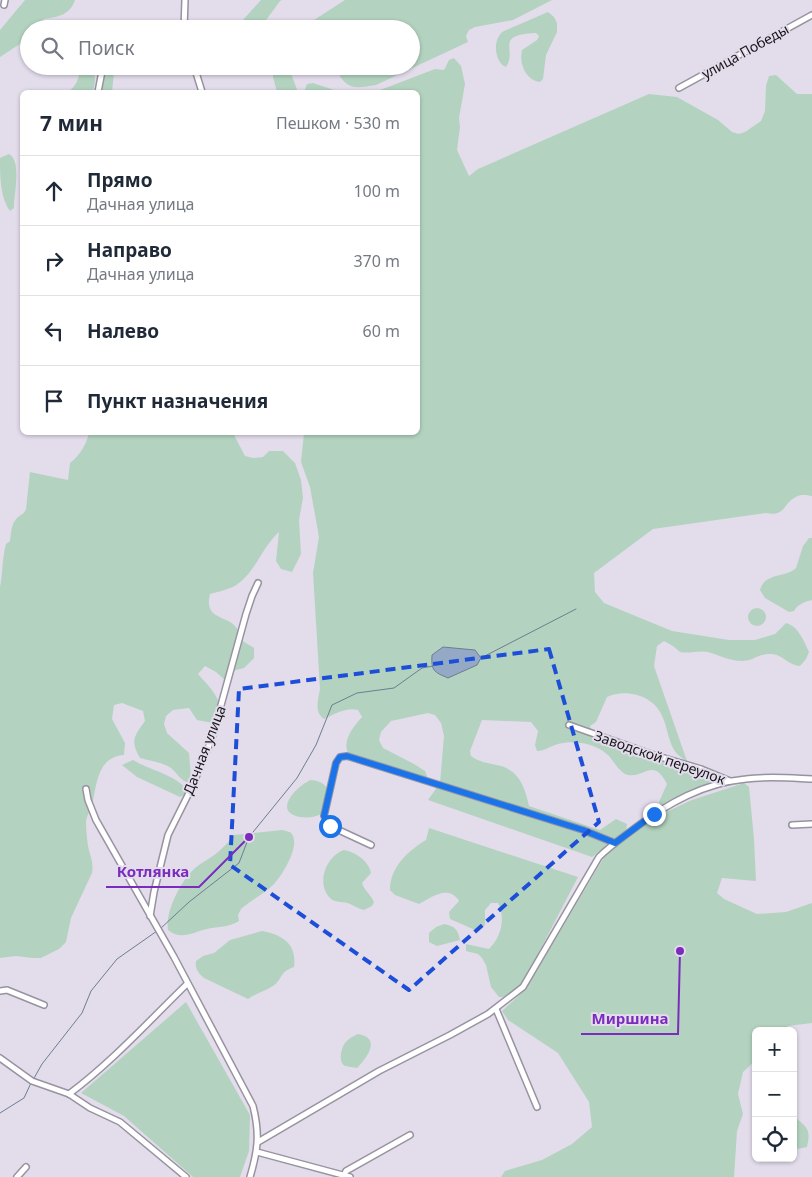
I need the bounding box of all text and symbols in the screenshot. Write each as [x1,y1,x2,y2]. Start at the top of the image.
street label: улица Победы [698,19,792,83]
search box [20,20,420,75]
icon: search [38,34,66,62]
text: Поиск [78,35,134,61]
text: 7 мин [40,109,103,137]
text: Пешком · 530 m [276,112,400,134]
text: Прямо [87,167,153,193]
icon: ahead [40,177,68,205]
text: 100 m [353,180,400,202]
text: Дачная улица [87,193,194,215]
text: Направо [87,237,172,263]
icon: right [40,247,68,275]
text: 370 m [353,250,400,272]
text: Дачная улица [87,263,194,285]
icon: left [40,317,68,345]
text: Налево [87,318,159,344]
text: 60 m [363,320,400,342]
icon: arrive [40,387,68,415]
text: Пункт назначения [87,388,268,414]
street label: Дачная улица [178,703,230,797]
street label: Заводской переулок [592,726,729,789]
route end [643,803,666,826]
route start [319,815,342,838]
callout: Котлянка [106,857,199,887]
text: Котлянка [117,861,189,881]
callout: Миршина [581,1004,678,1034]
text: Миршина [592,1008,668,1028]
map controls [752,1027,797,1162]
button: + [752,1027,797,1072]
button: − [752,1072,797,1117]
button: locate [752,1117,797,1162]

